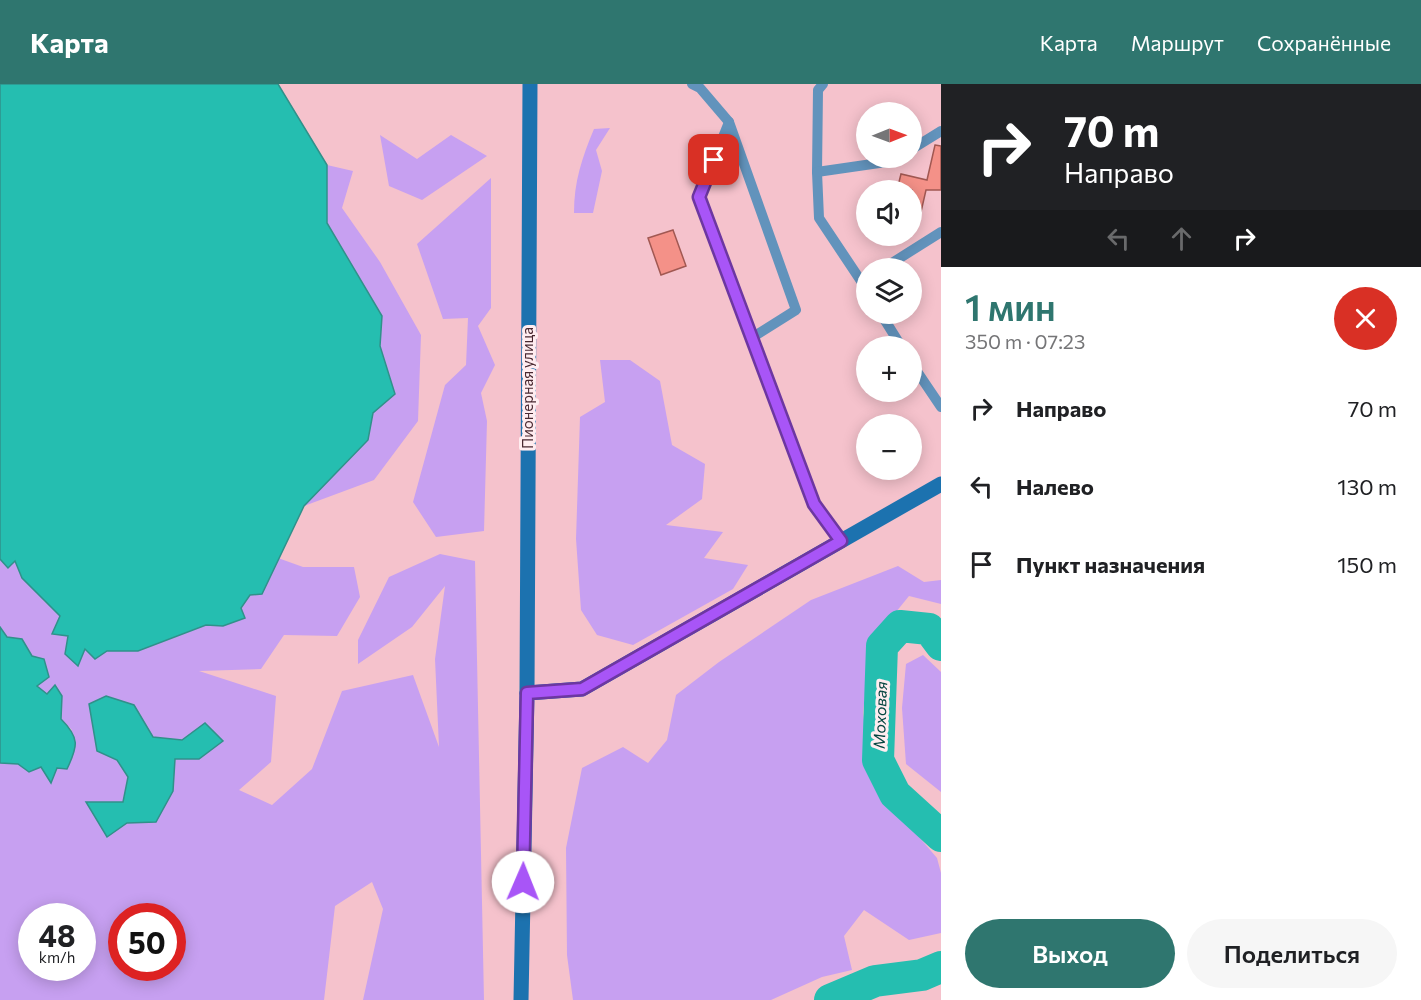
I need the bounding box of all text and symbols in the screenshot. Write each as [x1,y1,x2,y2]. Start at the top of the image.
text: Карта [30,25,109,59]
text: Карта [1040,30,1098,55]
text: Маршрут [1131,30,1224,55]
text: Сохранённые [1257,30,1391,55]
north arrow [856,102,922,168]
map controls [856,102,922,480]
text: 70 m [1064,104,1159,156]
icon: right [965,108,1043,186]
pin [688,134,739,185]
icon: arrive [697,143,730,176]
text: Направо [1064,156,1174,189]
button: sound [856,180,922,246]
icon: left [1102,222,1135,255]
icon: ahead [1165,222,1198,255]
icon: right [1228,222,1261,255]
button: layers [856,258,922,324]
text: 1 мин [965,284,1056,328]
button: close [1334,287,1397,350]
street label: Пионерная улица [518,327,536,449]
text: 350 m · 07:23 [965,329,1085,353]
button: + [856,336,922,402]
icon: right [965,392,998,425]
text: Направо [1016,395,1106,422]
text: 70 m [1348,395,1397,422]
button: − [856,414,922,480]
icon: left [965,470,998,503]
text: Налево [1016,473,1094,500]
text: 130 m [1337,473,1397,500]
icon: arrive [965,548,998,581]
text: Пункт назначения [1016,551,1205,578]
text: 150 m [1337,551,1397,578]
water label: Моховая [869,681,890,749]
position arrow [491,850,555,914]
speed limit sign: 50 [108,903,186,981]
text: 48 [39,916,75,953]
button: Выход [965,919,1175,988]
button: Поделиться [1187,919,1397,988]
text: km/h [39,948,75,966]

